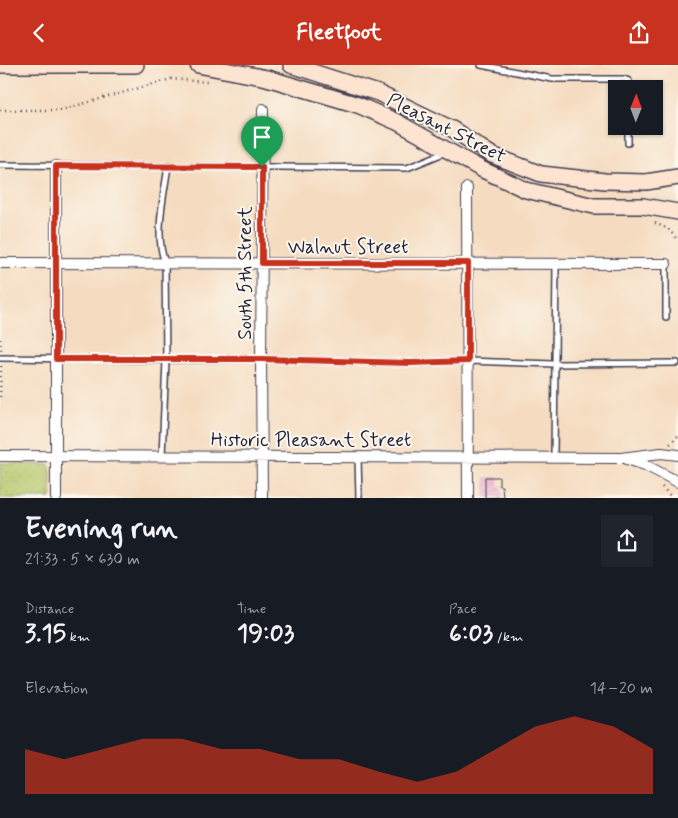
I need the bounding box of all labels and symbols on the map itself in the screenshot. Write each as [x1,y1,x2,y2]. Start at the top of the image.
north arrow [608,80,662,135]
street label: Pleasant Street [382,88,510,169]
pin [241,116,283,167]
street label: South 5th Street [233,206,258,340]
street label: Walnut Street [288,235,408,260]
street label: Historic Pleasant Street [211,428,411,453]

